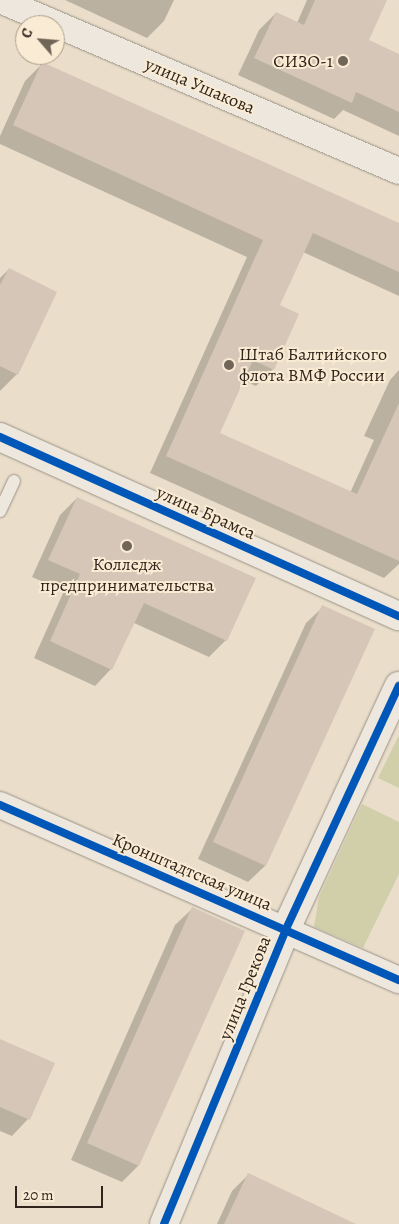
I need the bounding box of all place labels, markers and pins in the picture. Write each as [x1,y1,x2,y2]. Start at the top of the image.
place label: СИЗО-1 [273,50,333,72]
marker: СИЗО-1 [337,55,349,67]
place label: Штаб Балтийского флота ВМФ России [239,344,387,386]
marker: Штаб Балтийского флота ВМФ России [223,359,235,371]
marker: Колледж предпринимательства [121,540,133,552]
place label: Колледж предпринимательства [40,554,214,596]

